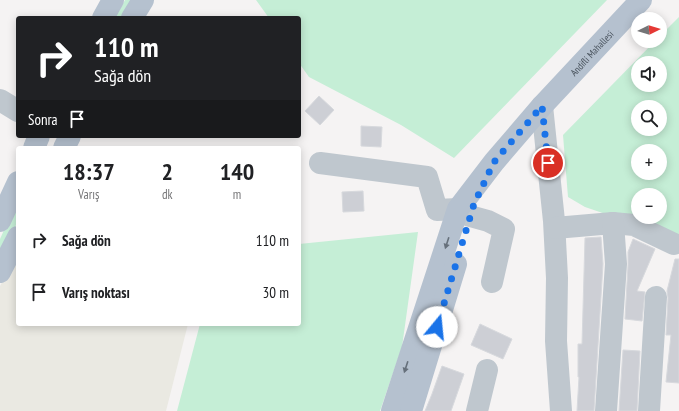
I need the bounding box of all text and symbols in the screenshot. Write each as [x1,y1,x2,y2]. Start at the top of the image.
north arrow [631,12,667,48]
map controls [631,12,667,224]
street label: Andifli Mahallesi [567,27,616,79]
text: 110 m [94,28,158,65]
icon: right [28,32,80,84]
button: sound [631,56,667,92]
text: Sağa dön [94,64,151,87]
button: search [631,100,667,136]
icon: arrive [66,108,88,130]
text: Sonra [28,110,58,129]
button: + [631,144,667,180]
pin [531,146,565,180]
icon: arrive [537,152,559,174]
text: 18:37 [63,156,115,187]
text: 2 [161,156,173,187]
text: 140 [220,156,254,187]
text: Varış [78,186,99,203]
text: dk [162,186,173,203]
text: m [233,186,241,203]
button: − [631,188,667,224]
icon: right [28,229,50,251]
text: Sağa dön [62,231,111,250]
text: 110 m [256,231,289,250]
one-way arrow [444,237,450,249]
icon: arrive [28,281,50,303]
text: Varış noktası [62,283,130,302]
text: 30 m [263,283,289,302]
position arrow [416,306,458,348]
one-way arrow [403,361,409,373]

